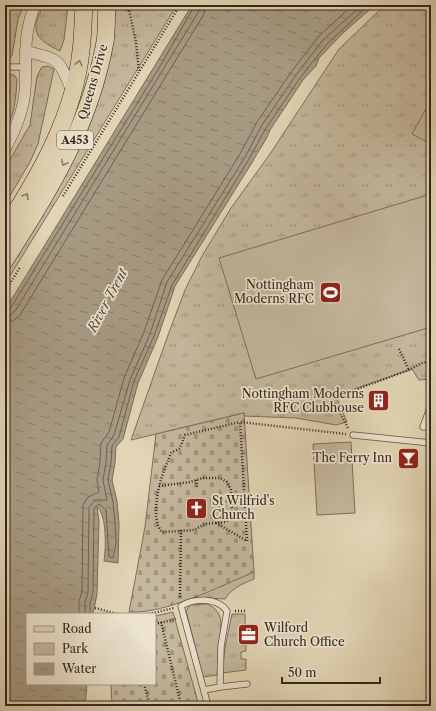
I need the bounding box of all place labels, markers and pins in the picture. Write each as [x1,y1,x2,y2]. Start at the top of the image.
place label: Nottingham Moderns RFC [234,277,314,306]
sports icon: Nottingham Moderns RFC [317,279,343,305]
place label: Nottingham Moderns RFC Clubhouse [242,386,364,415]
building icon: Nottingham Moderns RFC Clubhouse [366,388,392,414]
bar icon: The Ferry Inn [395,445,421,471]
place label: The Ferry Inn [312,450,392,465]
place label: St Wilfrid's Church [212,493,275,522]
church icon: St Wilfrid's Church [183,495,209,521]
place label: Wilford Church Office [263,620,345,649]
office icon: Wilford Church Office [235,622,261,648]

